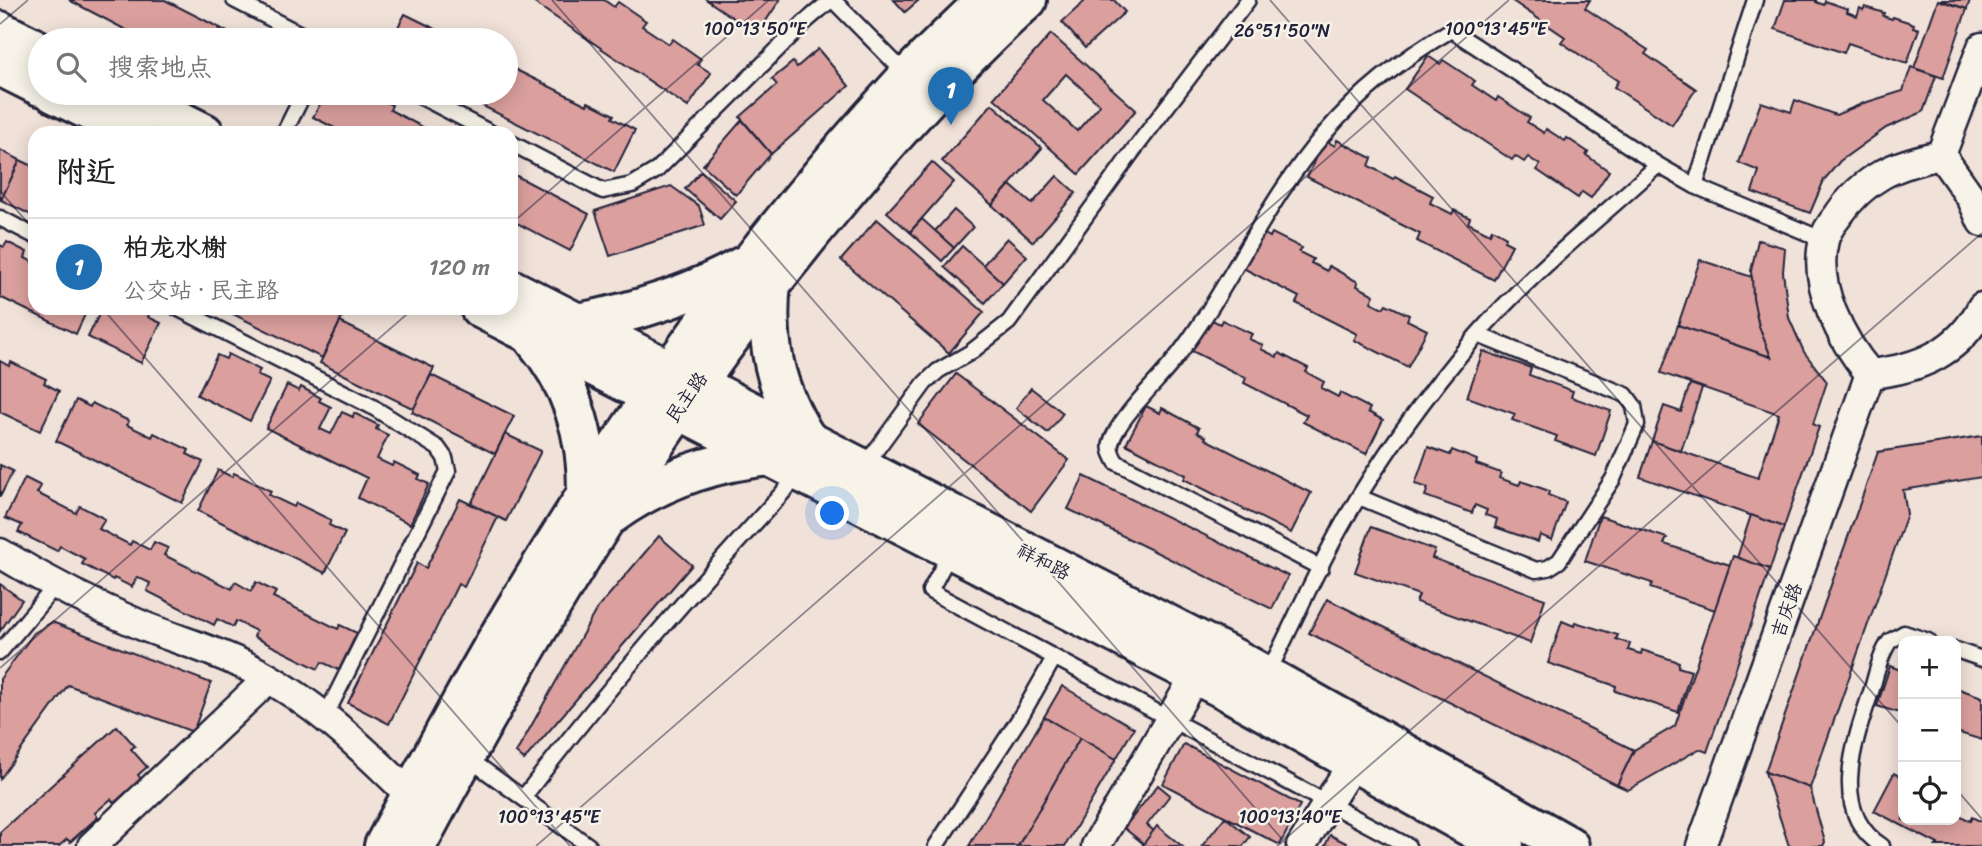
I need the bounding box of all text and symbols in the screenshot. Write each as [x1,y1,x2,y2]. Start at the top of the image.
text: 100°13'50"E [704,13,807,45]
text: 100°13'45"E [1445,13,1548,45]
text: 26°51'50"N [1234,15,1331,47]
search box [28,28,518,105]
text: 搜索地点 [108,44,212,90]
icon: search [52,48,90,86]
pin: 1 [928,67,974,125]
text: 附近 [56,145,116,199]
text: 柏龙水榭 [123,224,227,270]
text: 1 [74,247,84,288]
text: 120 m [429,247,490,288]
text: 公交站 · 民主路 [123,270,279,311]
street label: 民主路 [657,364,716,430]
your location [815,496,849,530]
street label: 祥和路 [1011,534,1077,589]
street label: 吉庆路 [1761,578,1812,643]
map controls [1898,636,1961,825]
button: + [1898,636,1961,699]
button: − [1898,699,1961,762]
button: locate [1898,762,1961,825]
text: 100°13'45"E [498,801,601,833]
text: 100°13'40"E [1239,801,1342,833]

